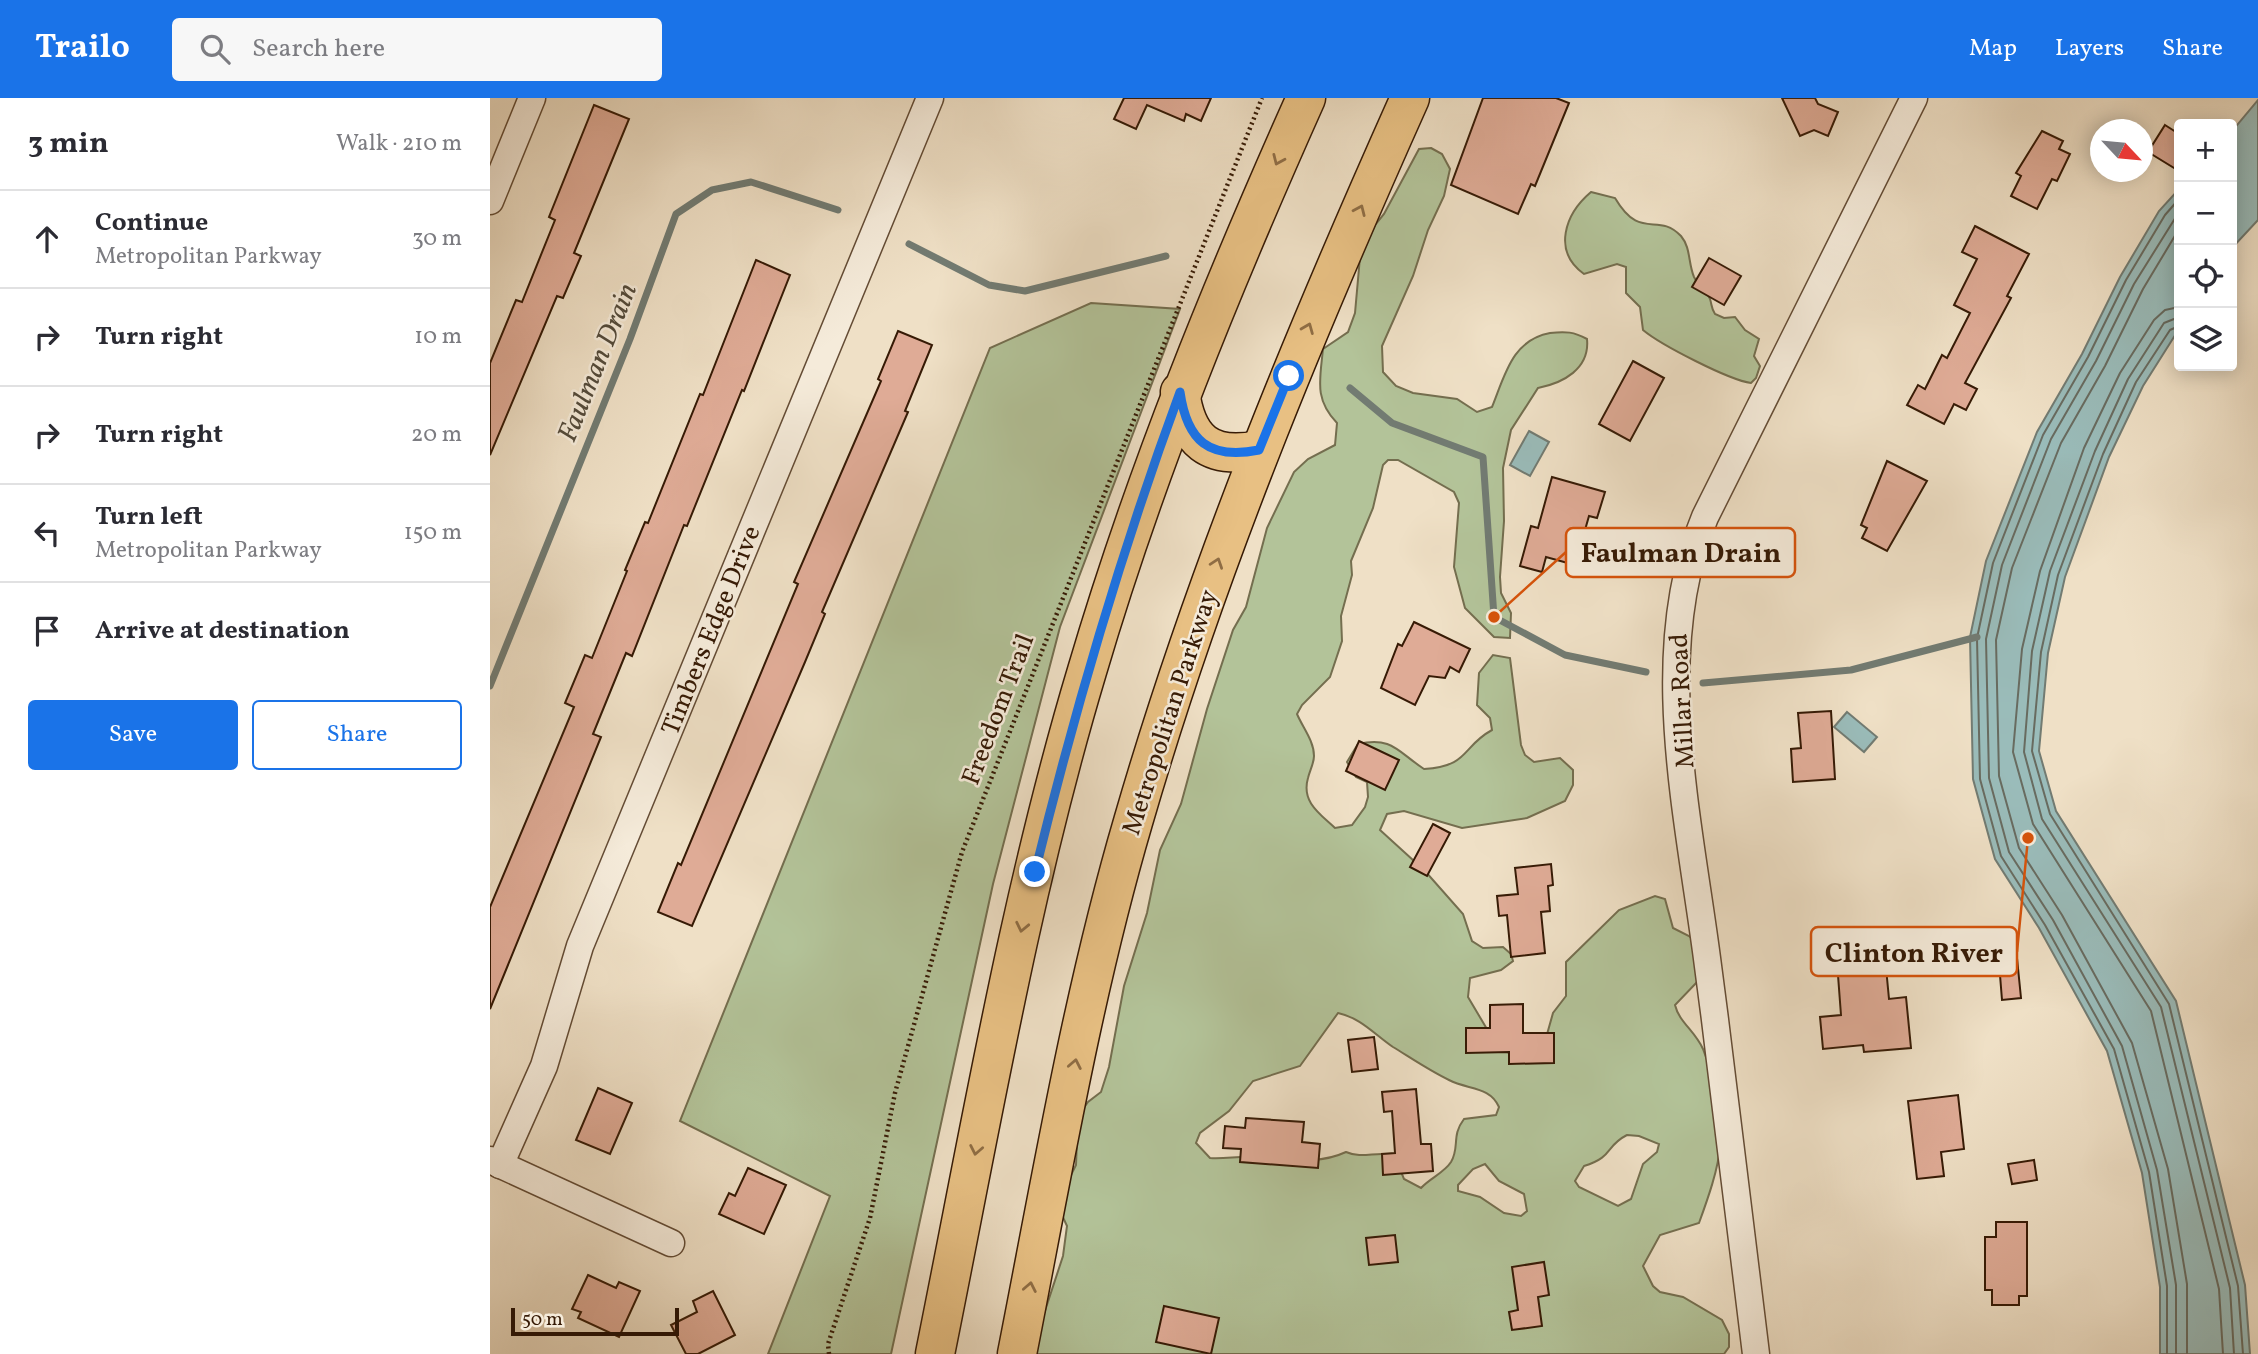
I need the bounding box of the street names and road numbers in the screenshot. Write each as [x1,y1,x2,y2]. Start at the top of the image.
street label: Timbers Edge Drive [653,521,770,741]
street label: Metropolitan Parkway [1114,585,1228,840]
street label: Freedom Trail [954,629,1044,790]
street label: Millar Road [1661,632,1705,769]

